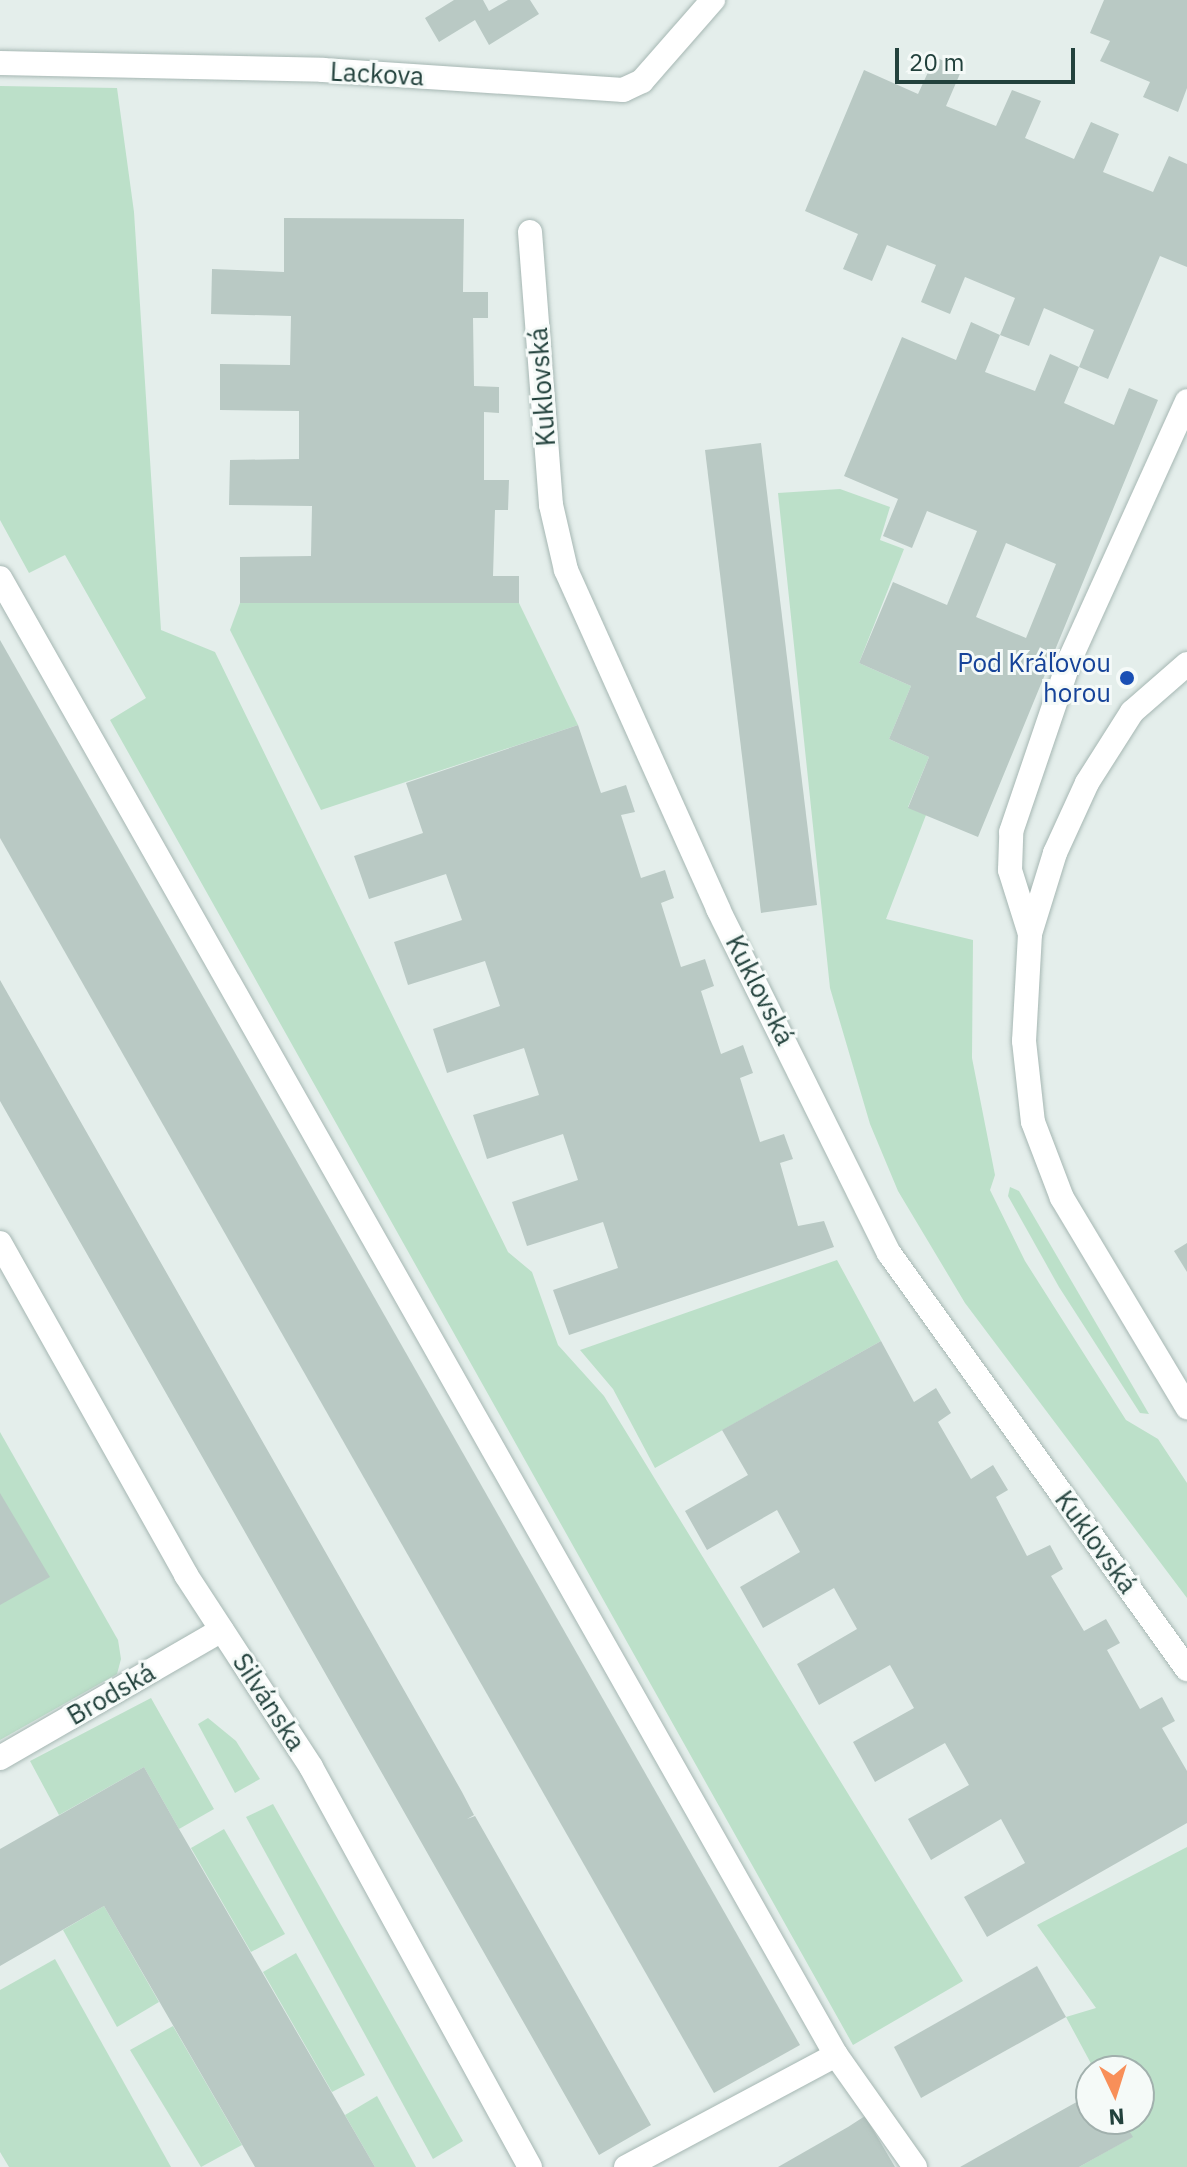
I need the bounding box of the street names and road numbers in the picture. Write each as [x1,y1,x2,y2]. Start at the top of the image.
street label: Lackova [329,56,425,92]
street label: Kuklovská [522,327,562,447]
street label: Kuklovská [719,930,801,1050]
street label: Kuklovská [1048,1485,1144,1599]
street label: Silvánska [226,1647,312,1757]
street label: Brodská [62,1656,160,1732]

